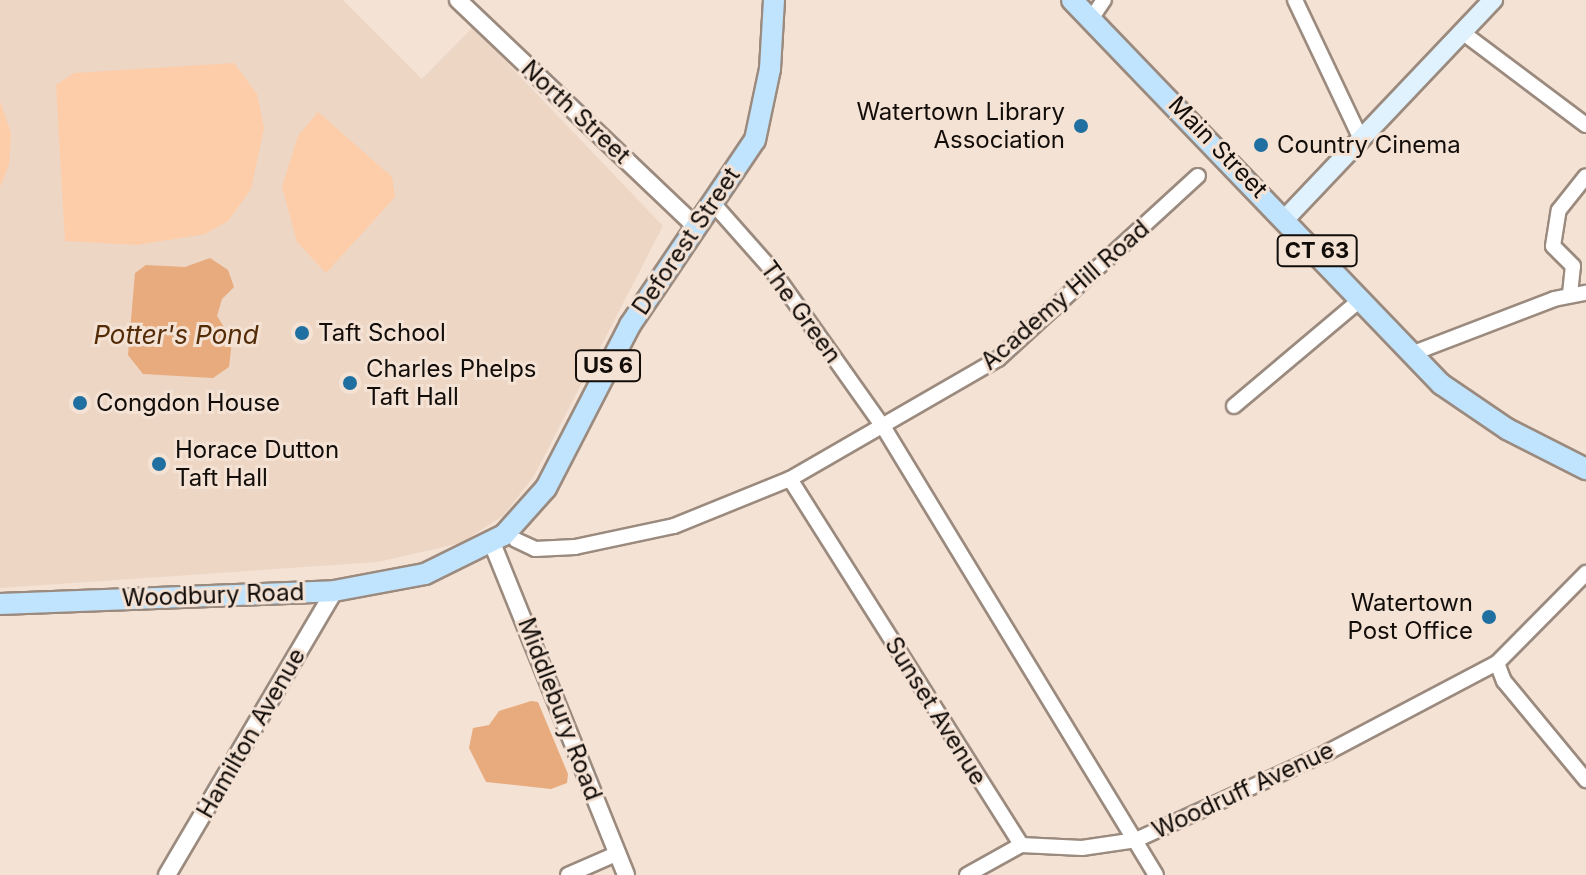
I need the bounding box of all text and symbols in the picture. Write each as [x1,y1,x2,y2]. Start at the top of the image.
street label: North Street [516,54,636,170]
street label: Main Street [1163,90,1273,204]
place label: Watertown Library Association [856,98,1065,154]
marker: Watertown Library Association [1072,117,1090,135]
place label: Country Cinema [1277,131,1461,159]
marker: Country Cinema [1252,136,1270,154]
street label: Deforest Street [626,162,746,320]
street label: Academy Hill Road [975,214,1155,376]
road number: CT 63 [1275,233,1359,269]
street label: The Green [754,255,848,369]
water label: Potter's Pond [93,319,259,351]
place label: Taft School [318,319,446,347]
marker: Taft School [293,324,311,342]
road number: US 6 [574,348,642,384]
place label: Charles Phelps Taft Hall [366,355,537,411]
marker: Charles Phelps Taft Hall [341,374,359,392]
place label: Congdon House [96,389,280,417]
marker: Congdon House [71,394,89,412]
place label: Horace Dutton Taft Hall [175,436,339,492]
marker: Horace Dutton Taft Hall [150,455,168,473]
street label: Woodbury Road [121,577,305,613]
place label: Watertown Post Office [1347,589,1473,645]
marker: Watertown Post Office [1480,608,1498,626]
street label: Middlebury Road [512,614,608,804]
street label: Sunset Avenue [879,632,993,790]
street label: Hamilton Avenue [191,643,311,823]
street label: Woodruff Avenue [1148,735,1338,845]

